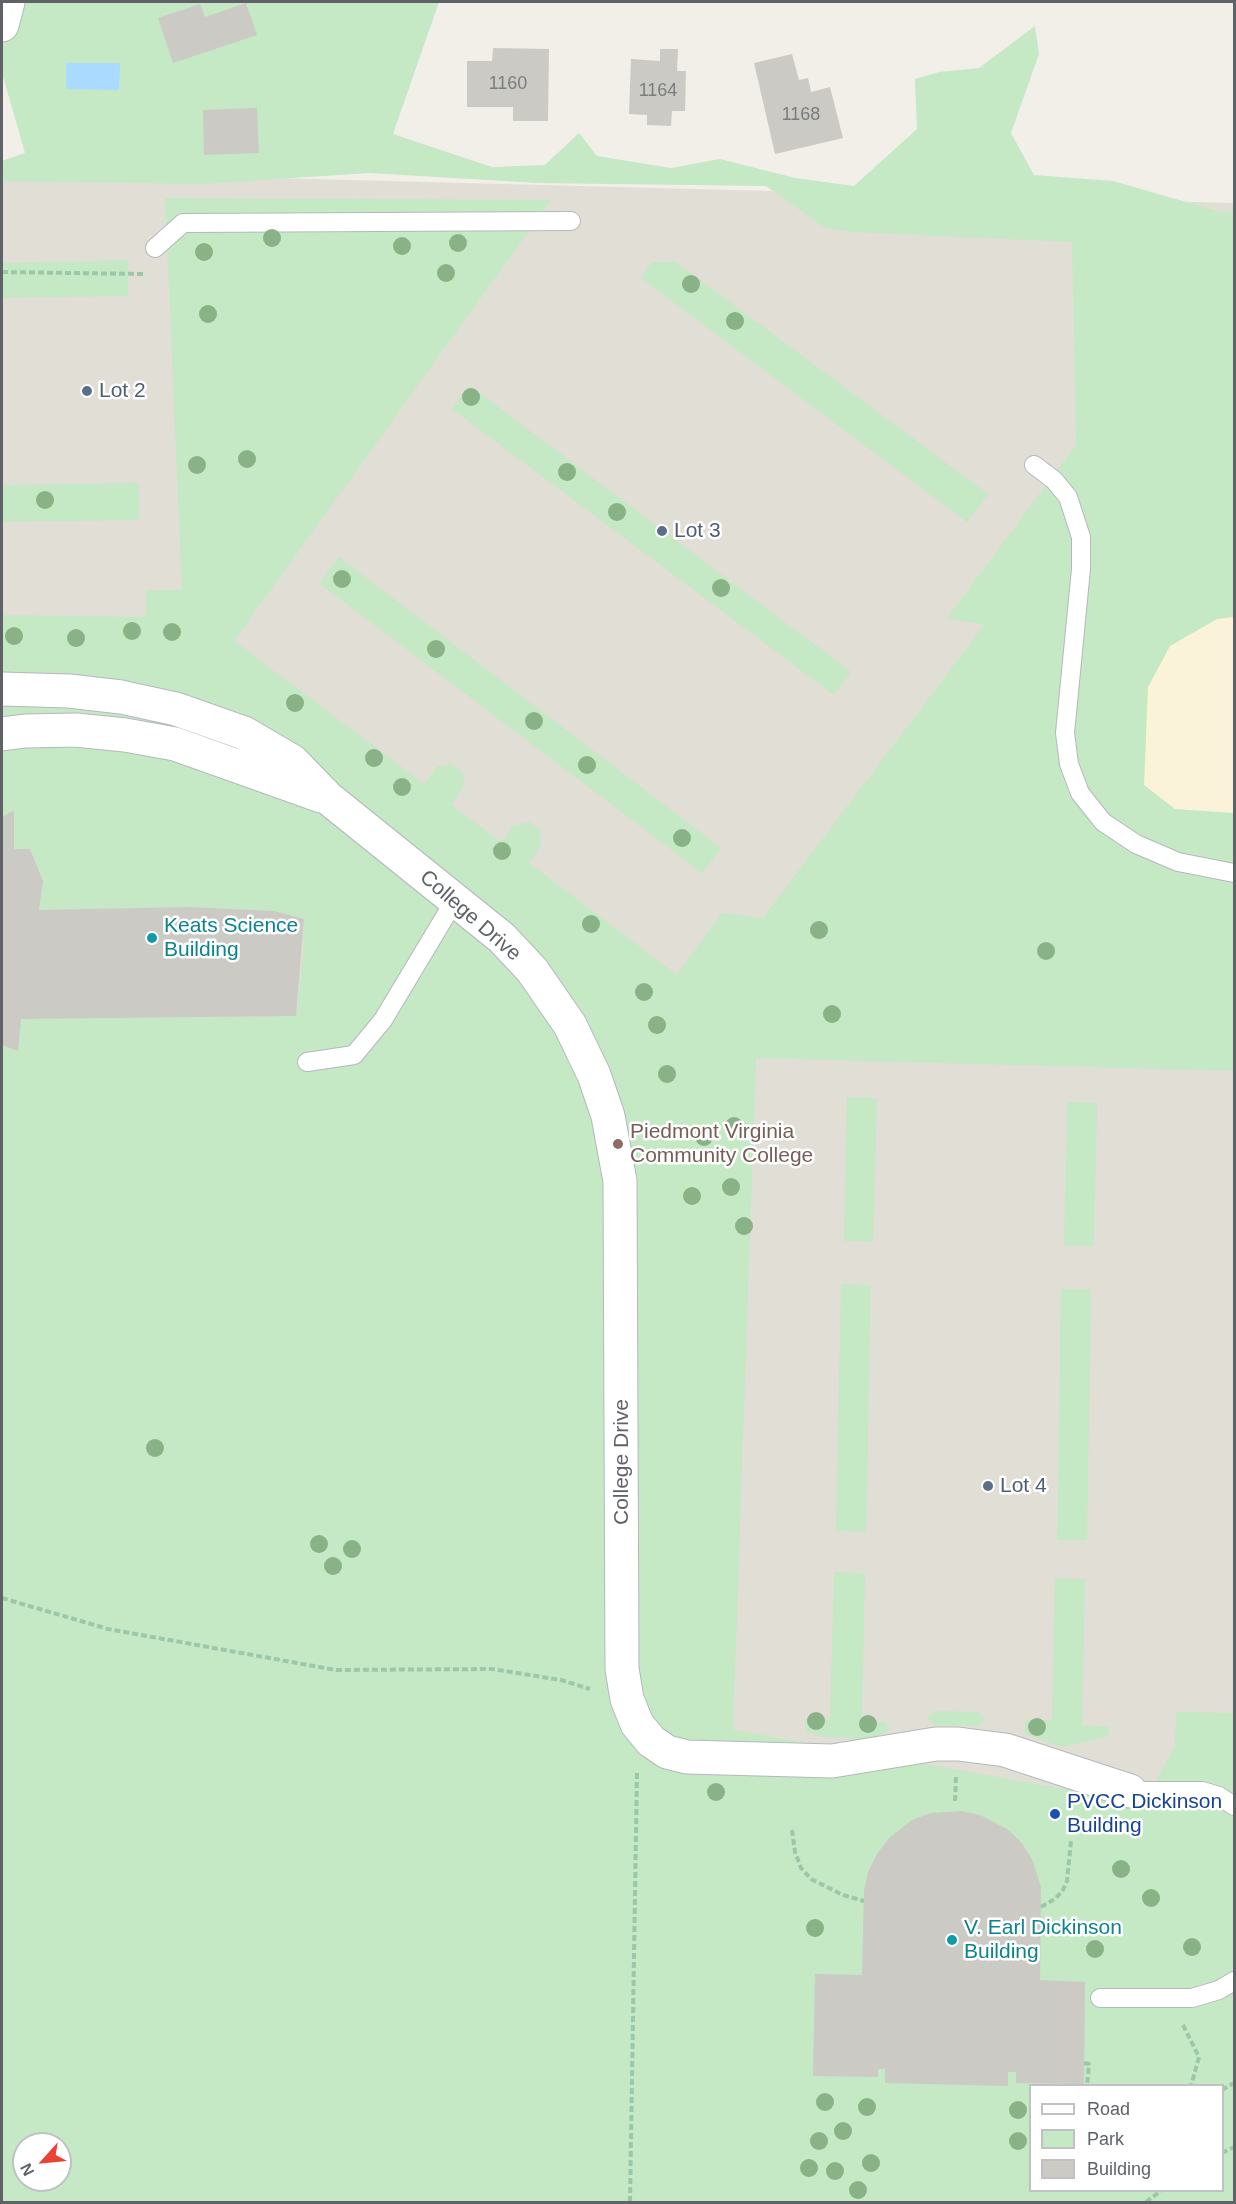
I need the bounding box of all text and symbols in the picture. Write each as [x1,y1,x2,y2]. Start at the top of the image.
house number: 1160 [489,73,527,95]
house number: 1164 [639,80,677,102]
house number: 1168 [782,104,820,126]
place label: Lot 2 [99,378,146,404]
marker: Lot 2 [80,384,94,398]
place label: Lot 3 [674,518,721,544]
marker: Lot 3 [655,524,669,538]
street label: College Drive [414,865,526,967]
place label: Keats Science Building [164,913,298,963]
marker: Keats Science Building [145,931,159,945]
place label: Piedmont Virginia Community College [630,1119,813,1169]
marker: Piedmont Virginia Community College [611,1137,625,1151]
street label: College Drive [609,1399,635,1525]
place label: Lot 4 [1000,1473,1047,1499]
marker: Lot 4 [981,1479,995,1493]
place label: PVCC Dickinson Building [1067,1789,1222,1839]
marker: PVCC Dickinson Building [1048,1807,1062,1821]
place label: V. Earl Dickinson Building [964,1915,1122,1965]
marker: V. Earl Dickinson Building [945,1933,959,1947]
legend [1029,2084,1224,2192]
text: Road [1087,2099,1130,2119]
text: Park [1087,2129,1124,2149]
north arrow [12,2132,72,2192]
text: Building [1087,2159,1151,2179]
text: N [17,2160,37,2179]

